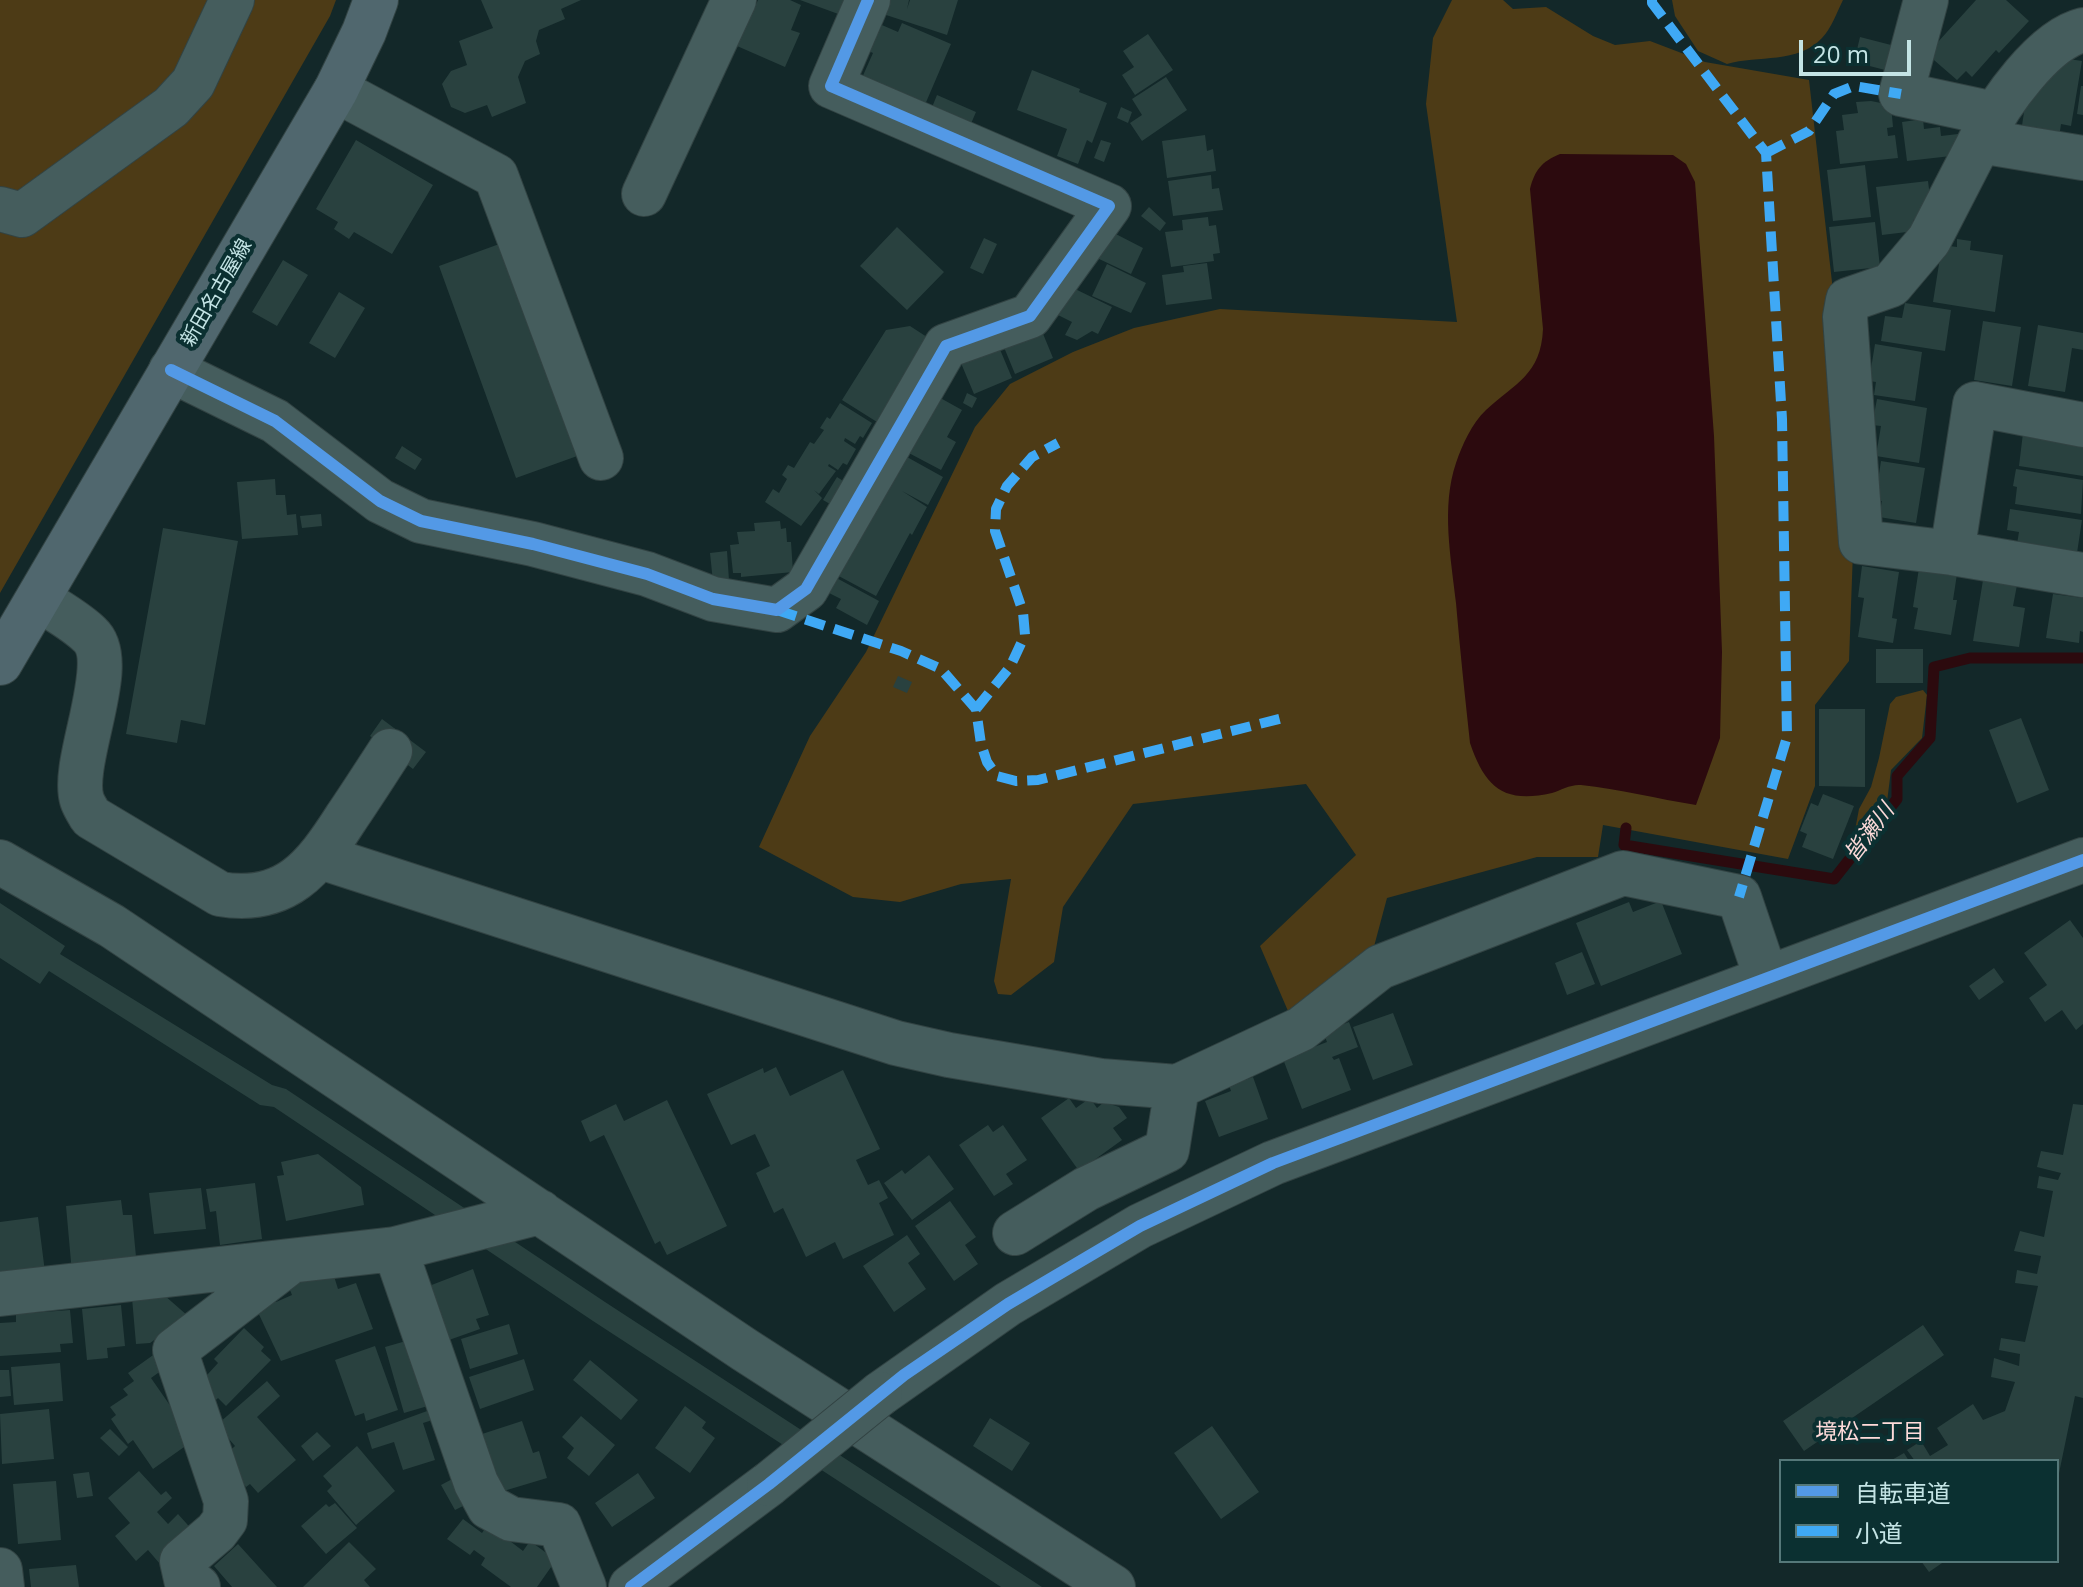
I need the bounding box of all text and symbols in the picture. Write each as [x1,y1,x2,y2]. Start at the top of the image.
scale bar [1803,24,1915,74]
text: 20 m [1813,37,1869,70]
street label: 新田名古屋線 [177,235,257,351]
water label: 皆瀬川 [1840,799,1900,867]
district label: 境松二丁目 [1815,1420,1925,1446]
legend [1779,1459,2059,1563]
text: 自転車道 [1855,1476,1951,1509]
text: 小道 [1855,1516,1903,1549]

